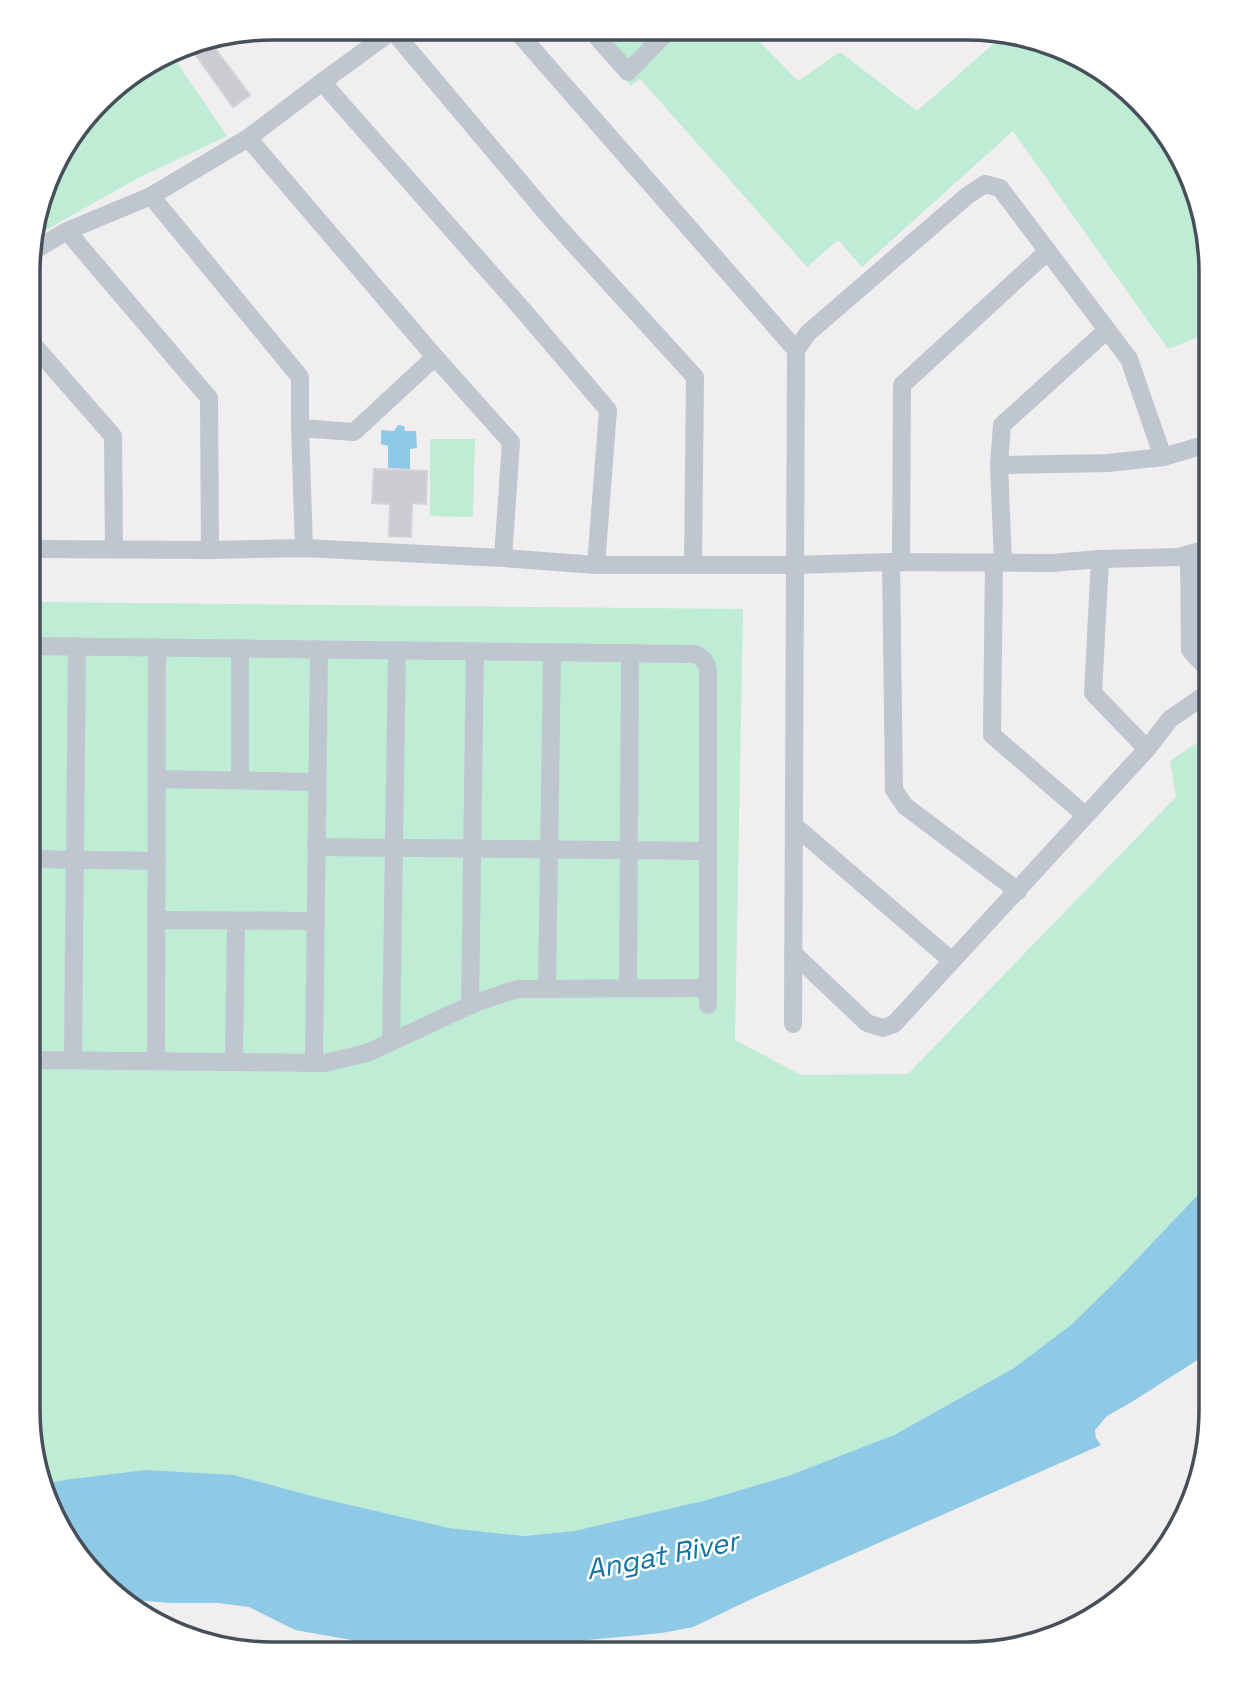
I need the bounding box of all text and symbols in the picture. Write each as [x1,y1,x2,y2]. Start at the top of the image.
water label: Angat River [583,1522,745,1587]

